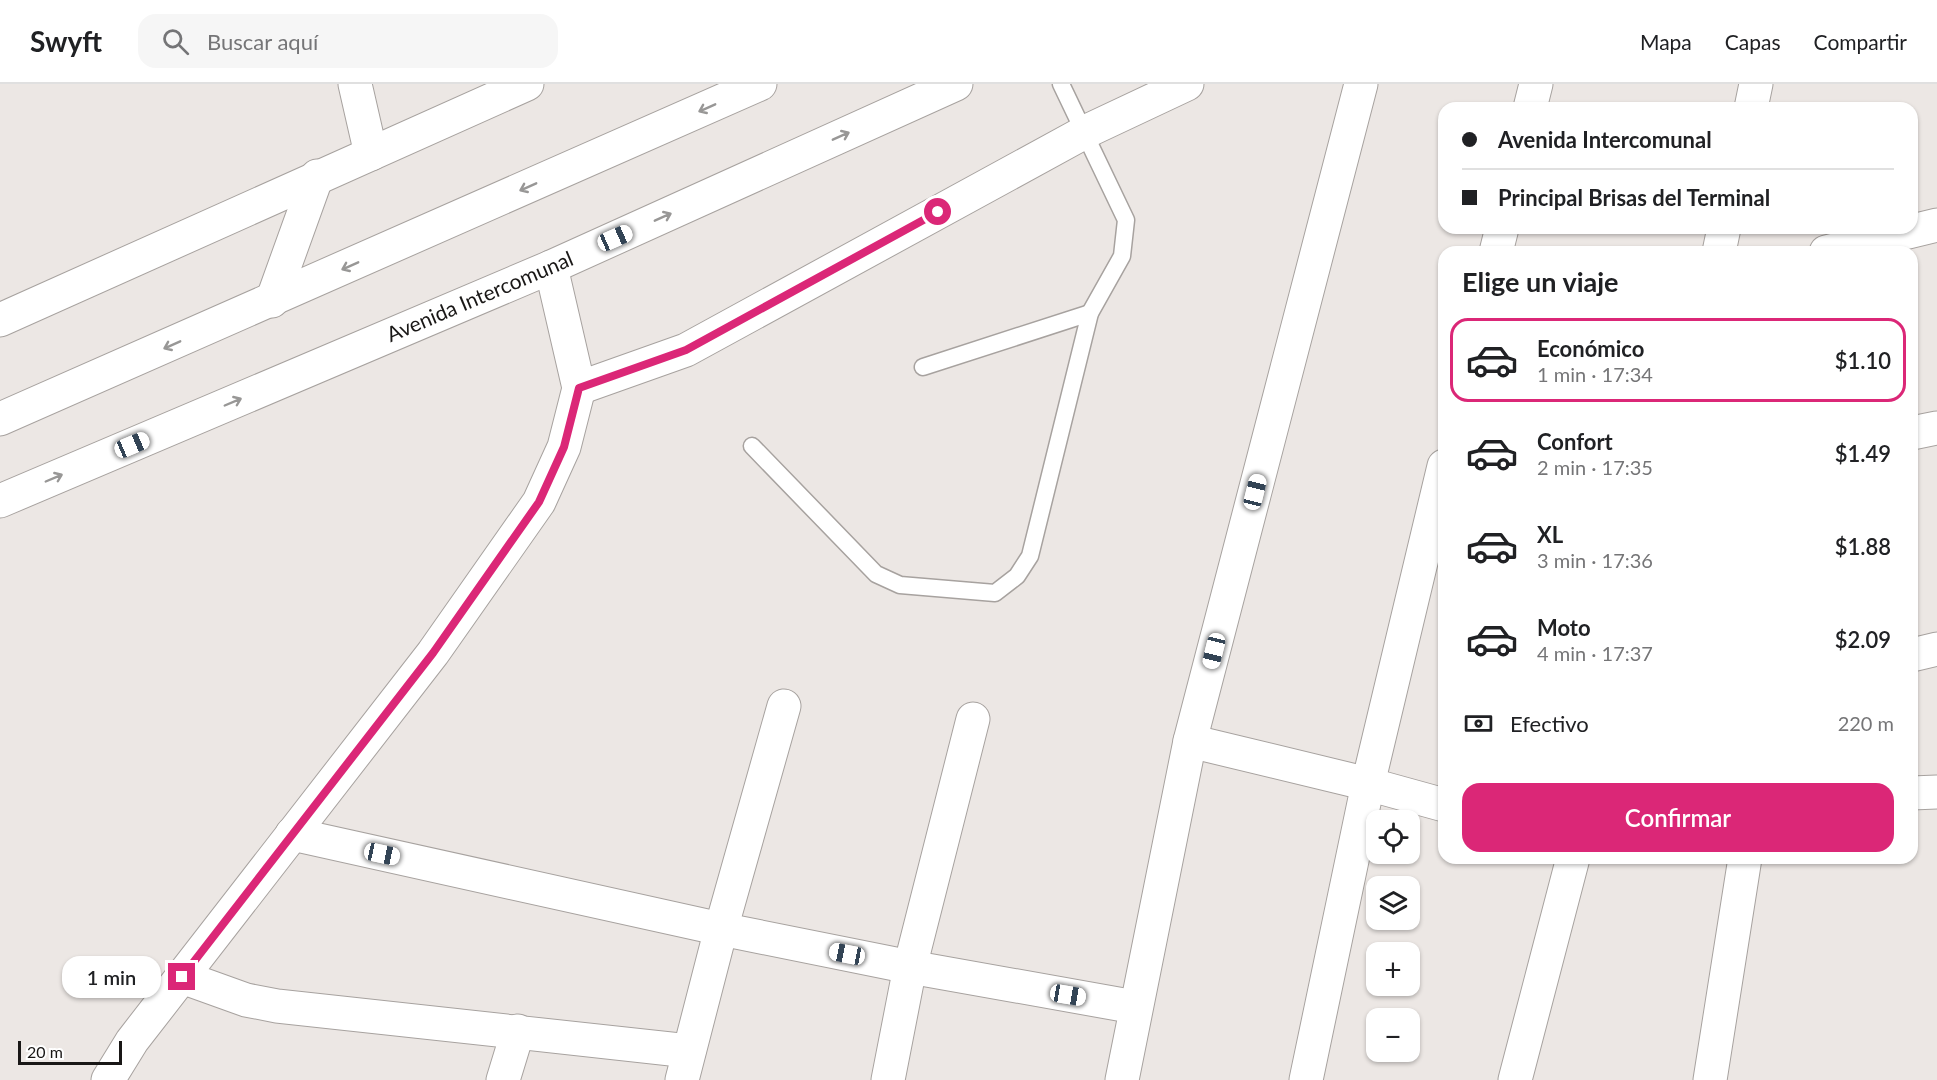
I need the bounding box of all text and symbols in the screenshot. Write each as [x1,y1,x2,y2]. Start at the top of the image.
search box [138,14,558,68]
text: Swyft [30,24,102,58]
icon: search [159,25,192,58]
text: Buscar aquí [207,28,318,55]
text: Mapa [1640,29,1692,54]
text: Capas [1725,29,1781,54]
text: Compartir [1814,29,1907,54]
one-way arrow [698,102,716,114]
text: Avenida Intercomunal [1498,126,1712,153]
one-way arrow [831,130,849,142]
one-way arrow [520,181,538,193]
text: Principal Brisas del Terminal [1498,184,1770,211]
route start [924,198,951,225]
one-way arrow [654,210,672,222]
car [595,222,635,254]
street label: Avenida Intercomunal [382,245,576,346]
one-way arrow [342,260,360,272]
text: Elige un viaje [1462,265,1619,298]
icon: car [1465,333,1519,387]
text: Económico [1537,335,1644,362]
one-way arrow [163,339,181,351]
text: $1.10 [1835,347,1891,374]
text: 1 min · 17:34 [1537,362,1653,386]
one-way arrow [224,396,242,407]
icon: car [1465,426,1519,480]
text: Confort [1537,428,1613,455]
car [112,430,152,460]
text: $1.49 [1835,440,1891,467]
text: 2 min · 17:35 [1537,455,1653,479]
one-way arrow [44,472,63,483]
car [1242,472,1268,512]
icon: car [1465,519,1519,573]
text: XL [1537,521,1563,548]
text: $1.88 [1835,533,1891,560]
text: 3 min · 17:36 [1537,548,1653,572]
icon: car [1465,612,1519,666]
text: Moto [1537,614,1591,641]
text: $2.09 [1835,626,1891,653]
car [1201,631,1227,671]
text: 4 min · 17:37 [1537,641,1653,665]
icon: cash [1462,707,1495,740]
text: Efectivo [1510,710,1589,737]
text: 220 m [1838,711,1894,735]
button: Confirmar [1462,783,1894,852]
map controls [1366,810,1420,1062]
button: locate [1366,810,1420,864]
car [363,841,401,867]
button: layers [1366,876,1420,930]
car [828,942,866,966]
button: + [1366,942,1420,996]
callout: 1 min [62,956,161,998]
route end [168,963,195,990]
text: 1 min [87,965,136,989]
car [1049,983,1087,1007]
button: − [1366,1008,1420,1062]
scale bar [18,1038,122,1066]
text: 20 m [27,1042,63,1061]

